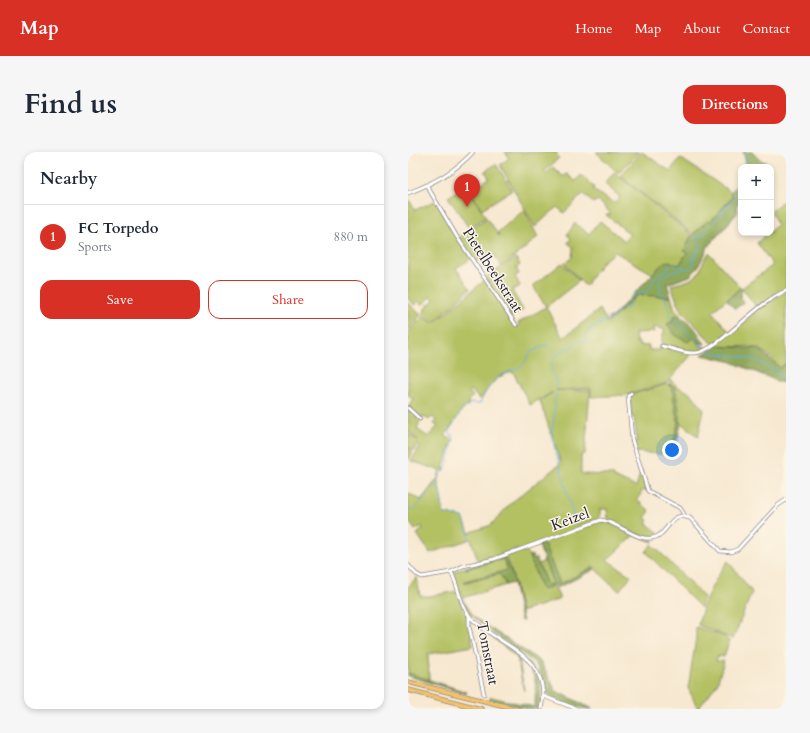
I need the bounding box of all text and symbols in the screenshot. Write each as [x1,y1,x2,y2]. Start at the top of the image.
text: Map [20,15,59,41]
text: Home [575,19,613,38]
text: Map [635,19,661,38]
text: About [683,19,720,38]
text: Contact [742,19,790,38]
text: Find us [24,85,117,123]
button: Directions [683,85,786,124]
map controls [738,164,774,236]
button: + [738,164,774,200]
text: Nearby [40,167,97,190]
pin: 1 [454,174,480,207]
button: − [738,200,774,236]
text: FC Torpedo [78,218,158,238]
street label: Pietelbeekstraat [458,223,528,317]
text: 1 [50,228,56,246]
text: 880 m [334,228,368,246]
text: Sports [78,238,112,256]
button: Save [40,280,200,319]
button: Share [208,280,368,319]
your location [662,440,682,460]
street label: Keizel [548,503,592,535]
street label: Tomstraat [472,619,504,687]

